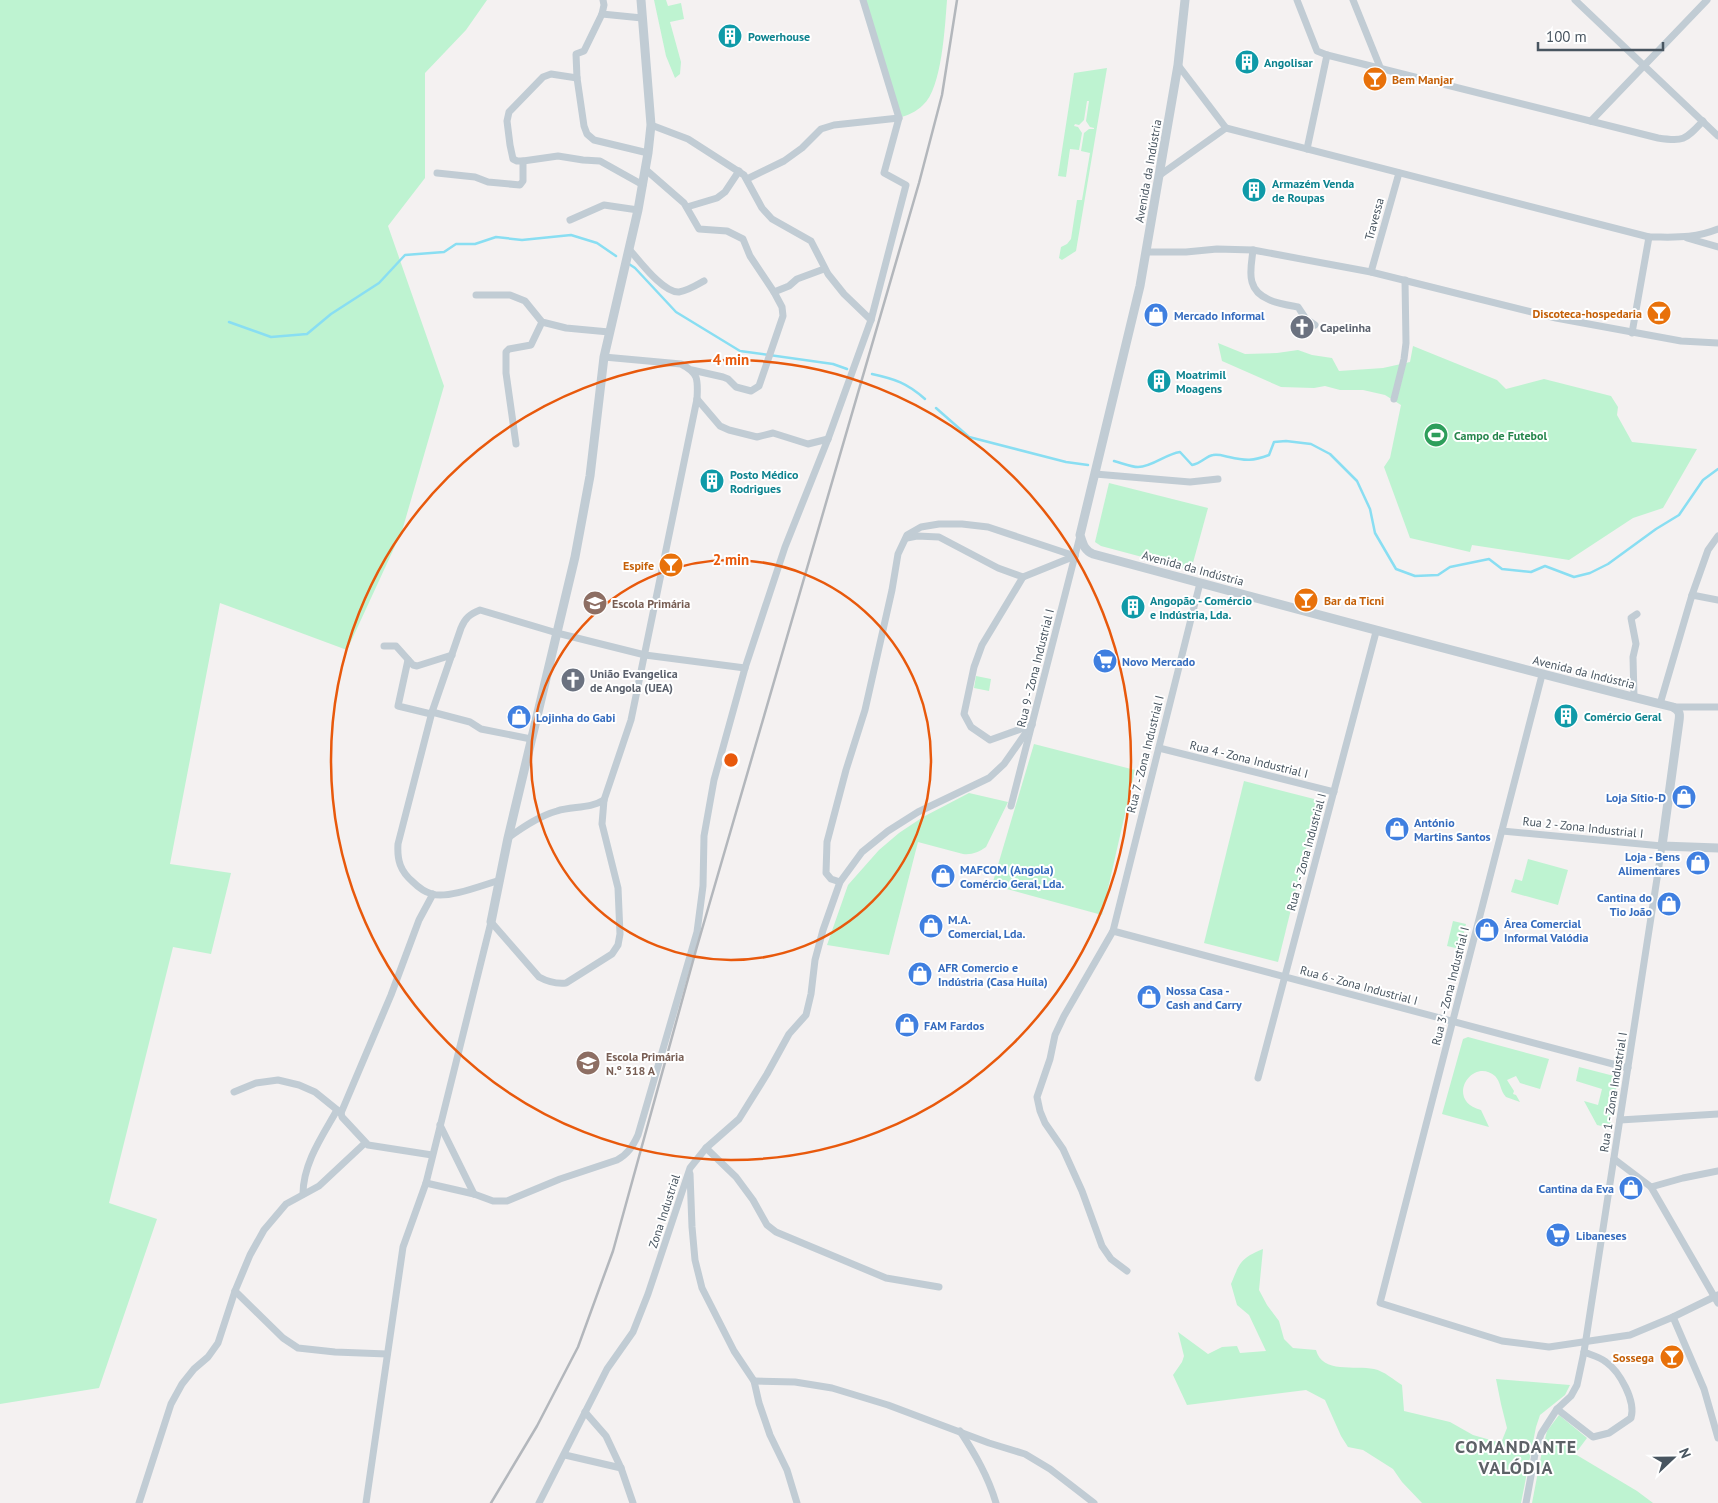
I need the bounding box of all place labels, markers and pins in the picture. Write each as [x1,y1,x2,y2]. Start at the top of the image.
building icon: Powerhouse [717,23,743,49]
place label: Powerhouse [748,29,810,44]
building icon: Angolisar [1234,49,1260,75]
place label: Angolisar [1264,55,1313,70]
bar icon: Bem Manjar [1362,66,1388,92]
place label: Bem Manjar [1392,72,1454,87]
place label: Armazém Venda de Roupas [1272,176,1354,205]
building icon: Armazém Venda de Roupas [1241,177,1267,203]
bar icon: Discoteca-hospedaria [1646,300,1672,326]
shop icon: Mercado Informal [1143,302,1169,328]
place label: Discoteca-hospedaria [1532,306,1642,321]
place label: Mercado Informal [1174,308,1265,323]
church icon: Capelinha [1289,314,1315,340]
place label: Capelinha [1320,320,1371,335]
place label: Moatrimil Moagens [1176,367,1227,396]
building icon: Moatrimil Moagens [1146,368,1172,394]
sports icon: Campo de Futebol [1423,422,1449,448]
place label: Campo de Futebol [1454,428,1547,443]
place label: Posto Médico Rodrigues [730,467,799,496]
building icon: Posto Médico Rodrigues [699,468,725,494]
bar icon: Espife [658,552,684,578]
place label: Espife [623,558,654,573]
bar icon: Bar da Ticni [1293,587,1319,613]
school or university icon: Escola Primária [582,590,608,616]
place label: Angopão - Comércio e Indústria, Lda. [1150,593,1252,622]
place label: Bar da Ticni [1324,593,1384,608]
building icon: Angopão - Comércio e Indústria, Lda. [1120,594,1146,620]
place label: Escola Primária [612,596,690,611]
supermarket icon: Novo Mercado [1092,648,1118,674]
place label: Novo Mercado [1122,654,1196,669]
place label: União Evangelica de Angola (UEA) [590,666,678,695]
church icon: União Evangelica de Angola (UEA) [560,667,586,693]
building icon: Comércio Geral [1553,703,1579,729]
shop icon: Lojinha do Gabi [506,704,532,730]
place label: Comércio Geral [1584,709,1662,724]
place label: Lojinha do Gabi [536,710,615,725]
centre of rings [722,751,740,769]
shop icon: Loja Sítio-D [1671,784,1697,810]
place label: Loja Sítio-D [1606,790,1666,805]
place label: António Martins Santos [1414,815,1491,844]
shop icon: António Martins Santos [1384,816,1410,842]
place label: Loja - Bens Alimentares [1618,849,1680,878]
shop icon: Loja - Bens Alimentares [1685,850,1711,876]
place label: MAFCOM (Angola) Comércio Geral, Lda. [960,862,1064,891]
shop icon: MAFCOM (Angola) Comércio Geral, Lda. [930,863,956,889]
place label: Cantina do Tio João [1597,890,1653,919]
shop icon: Cantina do Tio João [1656,891,1682,917]
place label: M.A. Comercial, Lda. [948,912,1025,941]
shop icon: M.A. Comercial, Lda. [918,913,944,939]
place label: Área Comercial Informal Valódia [1504,916,1588,945]
shop icon: Área Comercial Informal Valódia [1474,917,1500,943]
place label: AFR Comercio e Indústria (Casa Huíla) [938,960,1048,989]
shop icon: AFR Comercio e Indústria (Casa Huíla) [907,961,933,987]
place label: Nossa Casa - Cash and Carry [1166,983,1242,1012]
shop icon: Nossa Casa - Cash and Carry [1136,984,1162,1010]
shop icon: FAM Fardos [894,1012,920,1038]
place label: FAM Fardos [924,1018,984,1033]
place label: Escola Primária N.º 318 A [606,1049,684,1078]
school or university icon: Escola Primária N.º 318 A [575,1050,601,1076]
shop icon: Cantina da Eva [1618,1175,1644,1201]
place label: Cantina da Eva [1539,1181,1614,1196]
supermarket icon: Libaneses [1545,1222,1571,1248]
place label: Libaneses [1576,1228,1627,1243]
bar icon: Sossega [1659,1344,1685,1370]
place label: Sossega [1613,1350,1654,1365]

